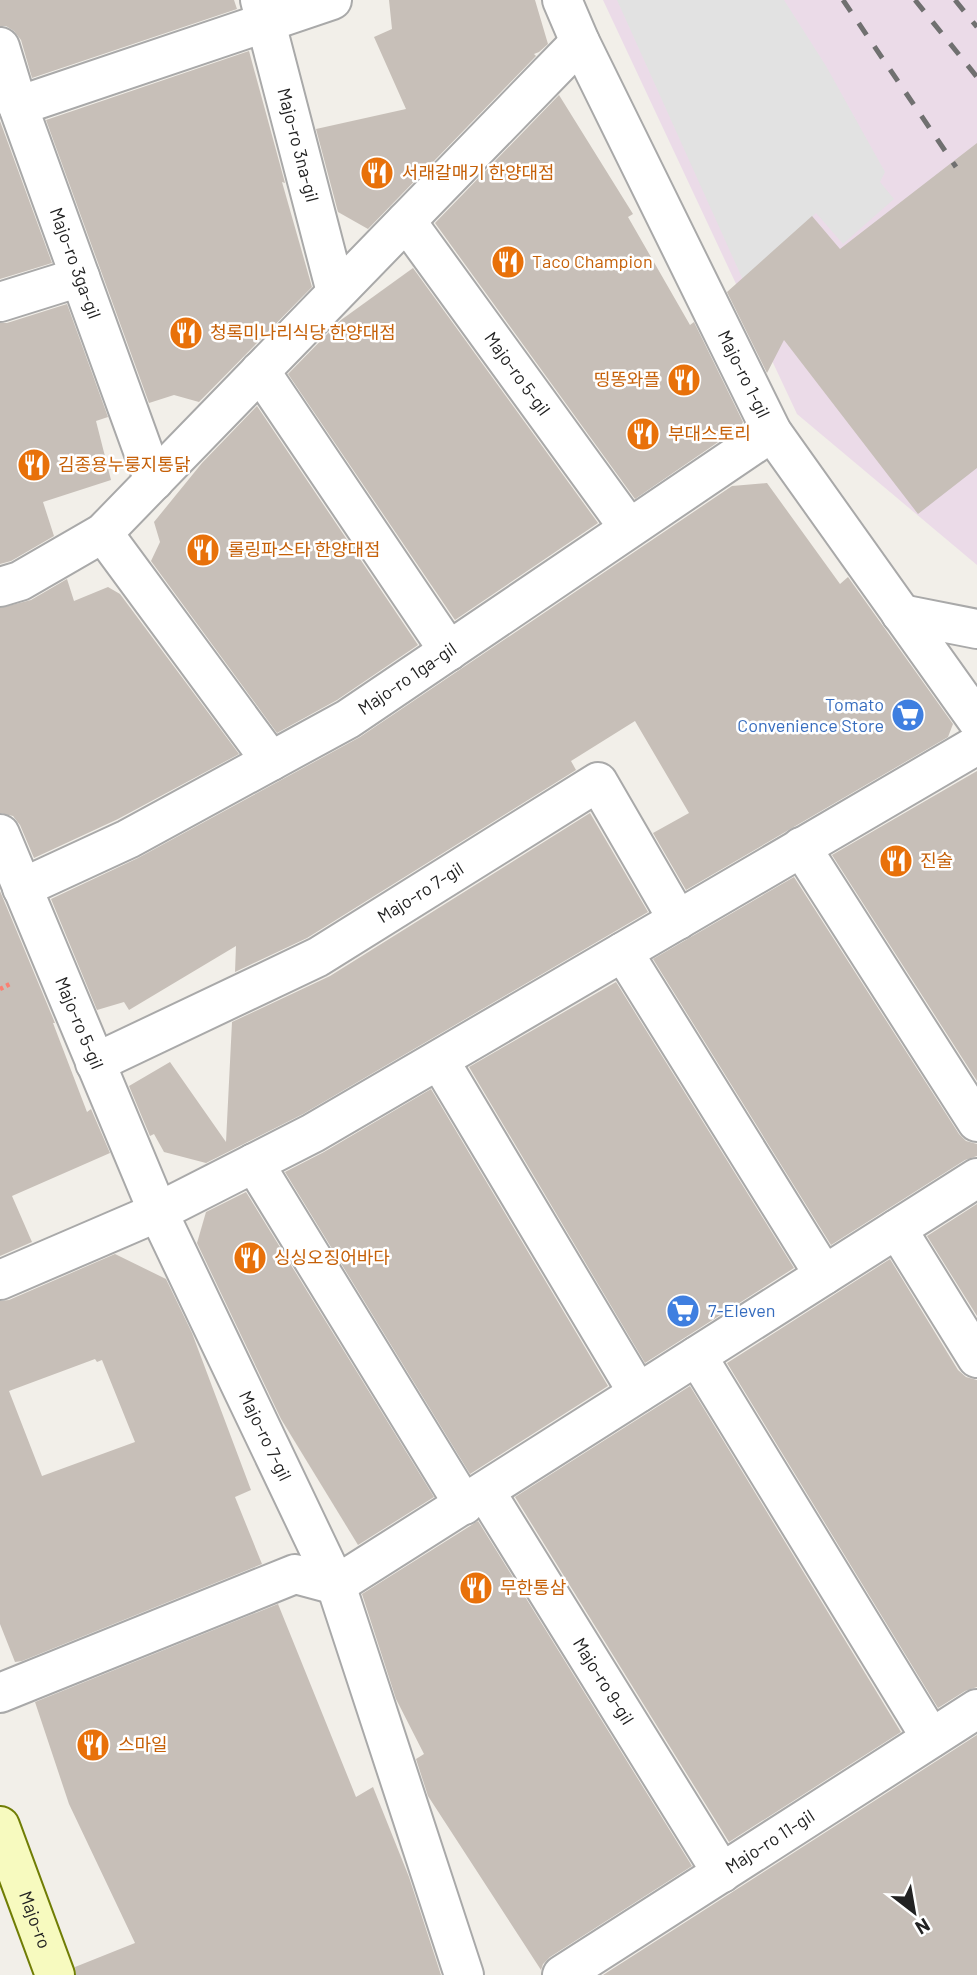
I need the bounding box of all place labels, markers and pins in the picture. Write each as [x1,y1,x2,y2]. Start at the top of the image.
restaurant icon: 서래갈매기 한양대점 [358,154,396,192]
place label: 서래갈매기 한양대점 [402,161,555,183]
restaurant icon: Taco Champion [489,243,527,281]
place label: Taco Champion [532,250,653,272]
restaurant icon: 청록미나리식당 한양대점 [167,314,205,352]
place label: 청록미나리식당 한양대점 [210,321,396,343]
restaurant icon: 띵똥와플 [665,361,703,399]
place label: 띵똥와플 [594,368,660,390]
restaurant icon: 부대스토리 [624,415,662,453]
place label: 부대스토리 [668,422,751,444]
restaurant icon: 김종용누룽지통닭 [15,446,53,484]
place label: 김종용누룽지통닭 [58,453,190,475]
restaurant icon: 롤링파스타 한양대점 [184,531,222,569]
place label: 롤링파스타 한양대점 [228,538,381,560]
place label: Tomato Convenience Store [737,693,884,736]
supermarket icon: Tomato Convenience Store [889,696,927,734]
restaurant icon: 진술 [877,842,915,880]
place label: 진술 [920,849,953,871]
restaurant icon: 싱싱오징어바다 [231,1239,269,1277]
place label: 싱싱오징어바다 [274,1246,390,1268]
supermarket icon: 7-Eleven [664,1292,702,1330]
place label: 7-Eleven [708,1299,776,1321]
restaurant icon: 무한통삼 [457,1569,495,1607]
place label: 무한통삼 [500,1576,566,1598]
restaurant icon: 스마일 [74,1726,112,1764]
place label: 스마일 [118,1733,168,1755]

